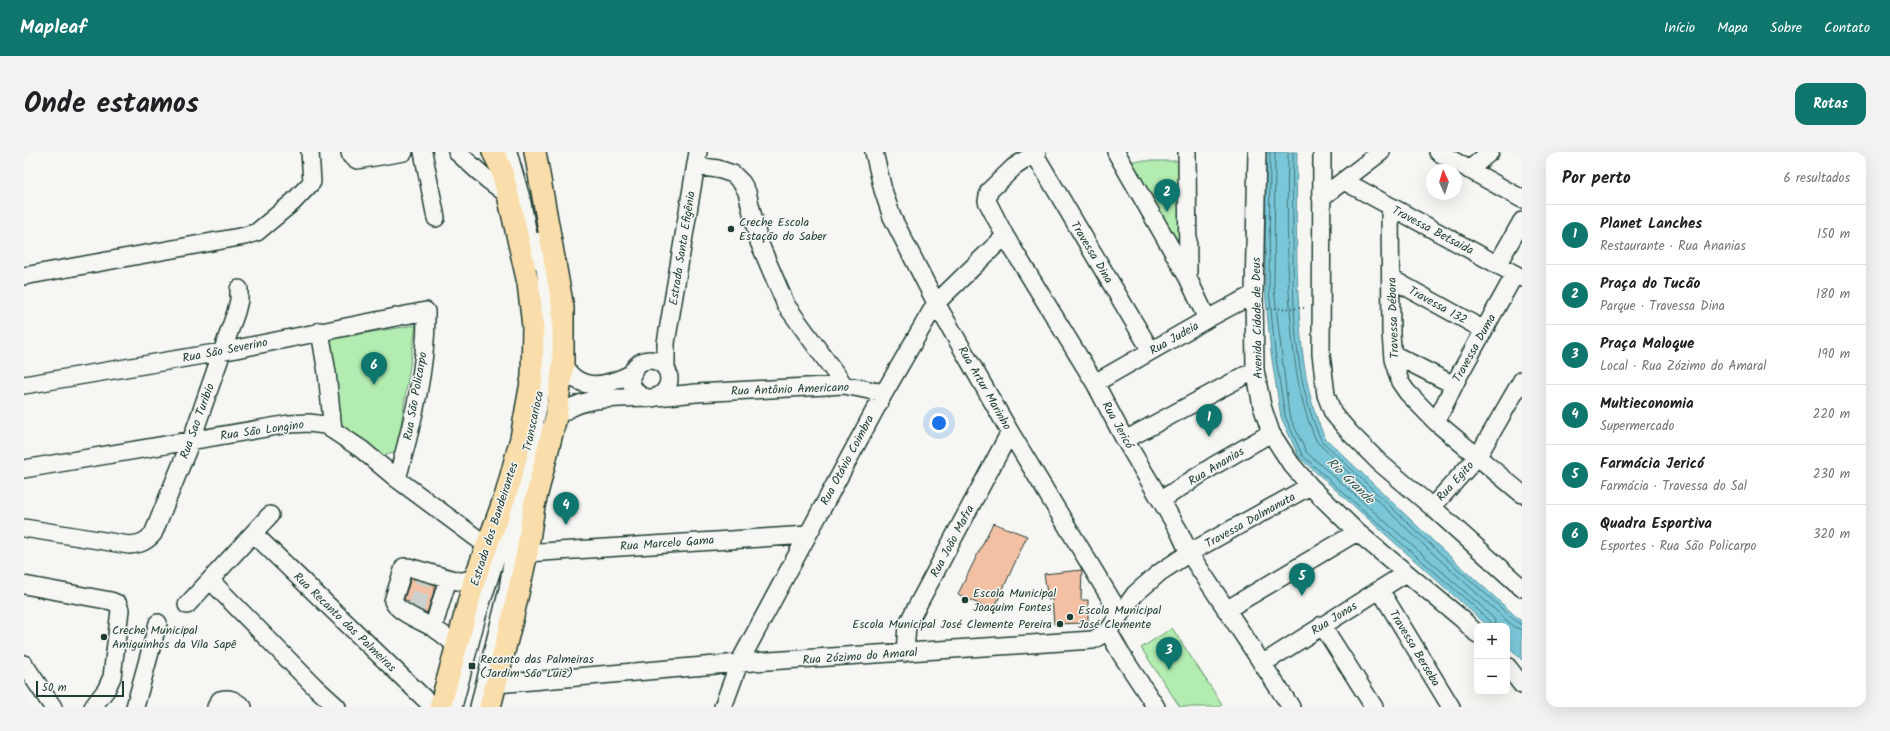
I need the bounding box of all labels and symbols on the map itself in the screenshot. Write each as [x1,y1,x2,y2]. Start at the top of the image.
north arrow [1426,164,1462,200]
pin: 2 [1154,179,1180,212]
street label: Estrada Santa Efigênia [664,189,701,307]
street label: Travessa Betsaida [1389,201,1477,260]
place label: Creche Escola Estação do Saber [739,213,828,246]
street label: Travessa Dina [1065,217,1118,287]
marker: Creche Escola Estação do Saber [726,224,736,234]
street label: Avenida Cidade de Deus [1247,257,1268,379]
street label: Travessa Débora [1383,277,1404,359]
street label: Travessa 132 [1405,281,1471,329]
street label: Travessa Duma [1448,310,1501,386]
street label: Rua Judeia [1146,316,1203,360]
street label: Rua São Severino [181,333,269,368]
street label: Rua Artur Marinho [953,343,1016,434]
street label: Rua São Policarpo [398,350,433,442]
pin: 6 [361,352,387,385]
street label: Rua Antônio Americano [731,378,849,401]
street label: Rua Sao Turibio [175,381,220,462]
street label: Transcarioca [518,389,549,453]
street label: Rua Jericó [1097,398,1139,453]
pin: 1 [1196,404,1222,437]
street label: Rua Otávio Coimbra [816,411,879,509]
your location [929,413,949,433]
street label: Rua São Longino [219,415,305,446]
street label: Rua Ananias [1185,442,1248,491]
water label: Rio Grande [1321,453,1379,510]
street label: Rua Egito [1432,457,1479,506]
street label: Estrada dos Bandeirantes [465,460,523,589]
street label: Travessa Dalmanuta [1201,487,1299,553]
pin: 4 [553,492,579,525]
street label: Rua João Mafra [925,501,980,581]
street label: Rua Marcelo Gama [619,531,715,556]
pin: 5 [1289,563,1315,596]
street label: Rua Recanto das Palmeiras [289,568,401,677]
place label: Escola Municipal Joaquim Fontes [973,584,1056,617]
marker: Escola Municipal Joaquim Fontes [960,595,970,605]
street label: Rua Jonas [1307,597,1361,640]
place label: Escola Municipal José Clemente [1078,601,1161,634]
street label: Travessa Berseba [1384,606,1445,691]
marker: Escola Municipal José Clemente [1065,612,1075,622]
place label: Escola Municipal José Clemente Pereira [852,615,1052,634]
marker: Escola Municipal José Clemente Pereira [1055,619,1065,629]
place label: Creche Municipal Amiguinhos da Vila Sapê [112,621,237,654]
marker: Creche Municipal Amiguinhos da Vila Sapê [99,632,109,642]
pin: 3 [1156,637,1182,670]
street label: Rua Zózimo do Amaral [802,643,918,670]
place label: Recanto das Palmeiras (Jardim São Luiz) [480,650,594,683]
marker: Recanto das Palmeiras (Jardim São Luiz) [467,661,477,671]
scale bar [36,679,124,698]

